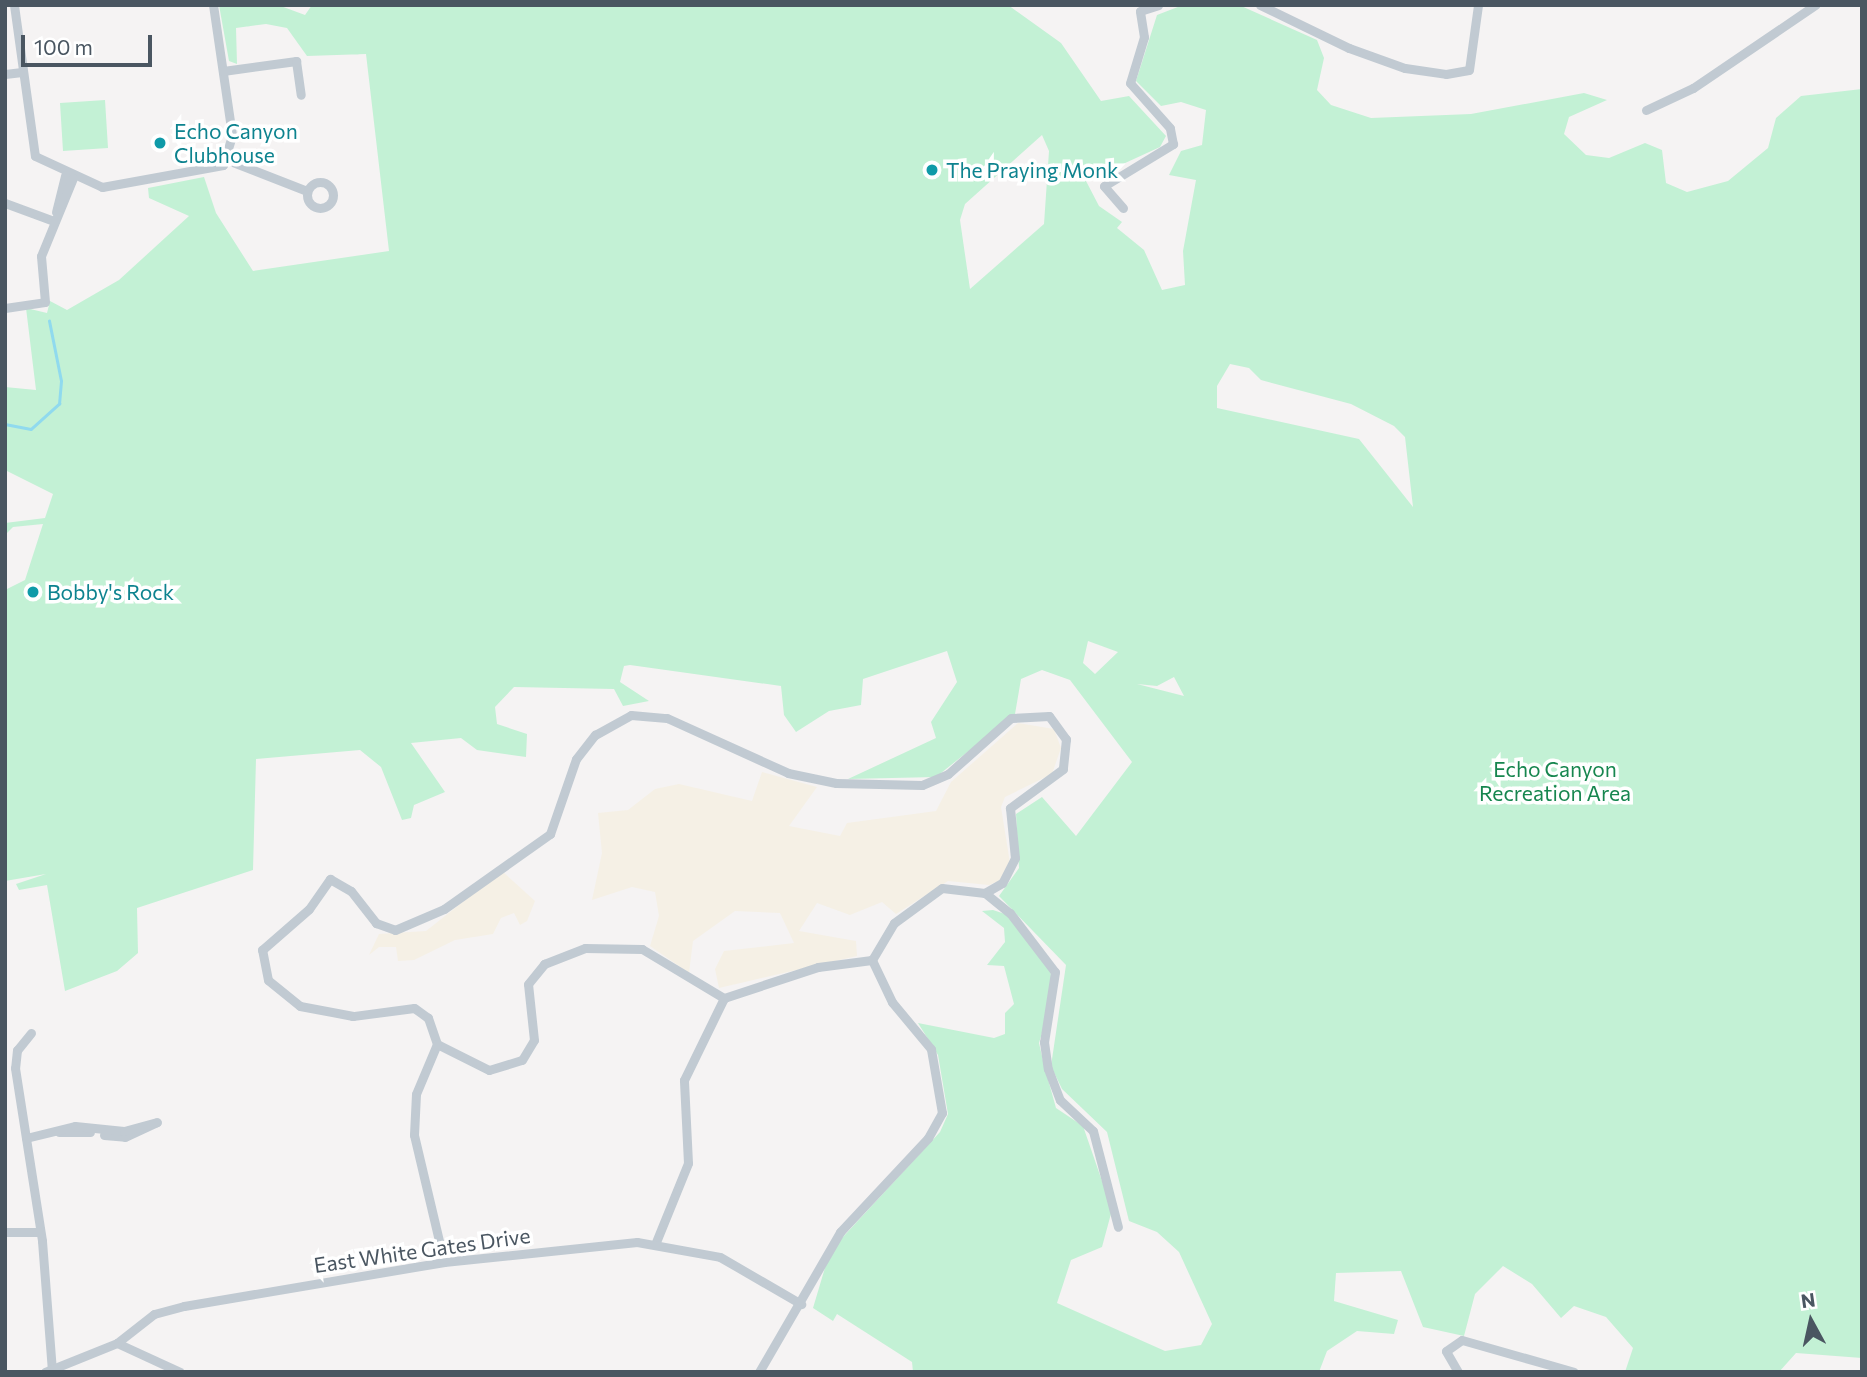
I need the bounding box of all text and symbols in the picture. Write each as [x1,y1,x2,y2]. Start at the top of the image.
scale bar [24,21,156,65]
text: 100 m [34,34,93,59]
place label: Echo Canyon Clubhouse [174,118,298,168]
marker: Echo Canyon Clubhouse [152,135,168,151]
place label: The Praying Monk [946,157,1118,183]
marker: The Praying Monk [924,162,940,178]
place label: Bobby's Rock [47,579,174,605]
marker: Bobby's Rock [25,584,41,600]
park label: Echo Canyon Recreation Area [1479,756,1631,806]
street label: East White Gates Drive [312,1222,532,1278]
north arrow [1776,1286,1846,1356]
text: N [1799,1287,1817,1312]

